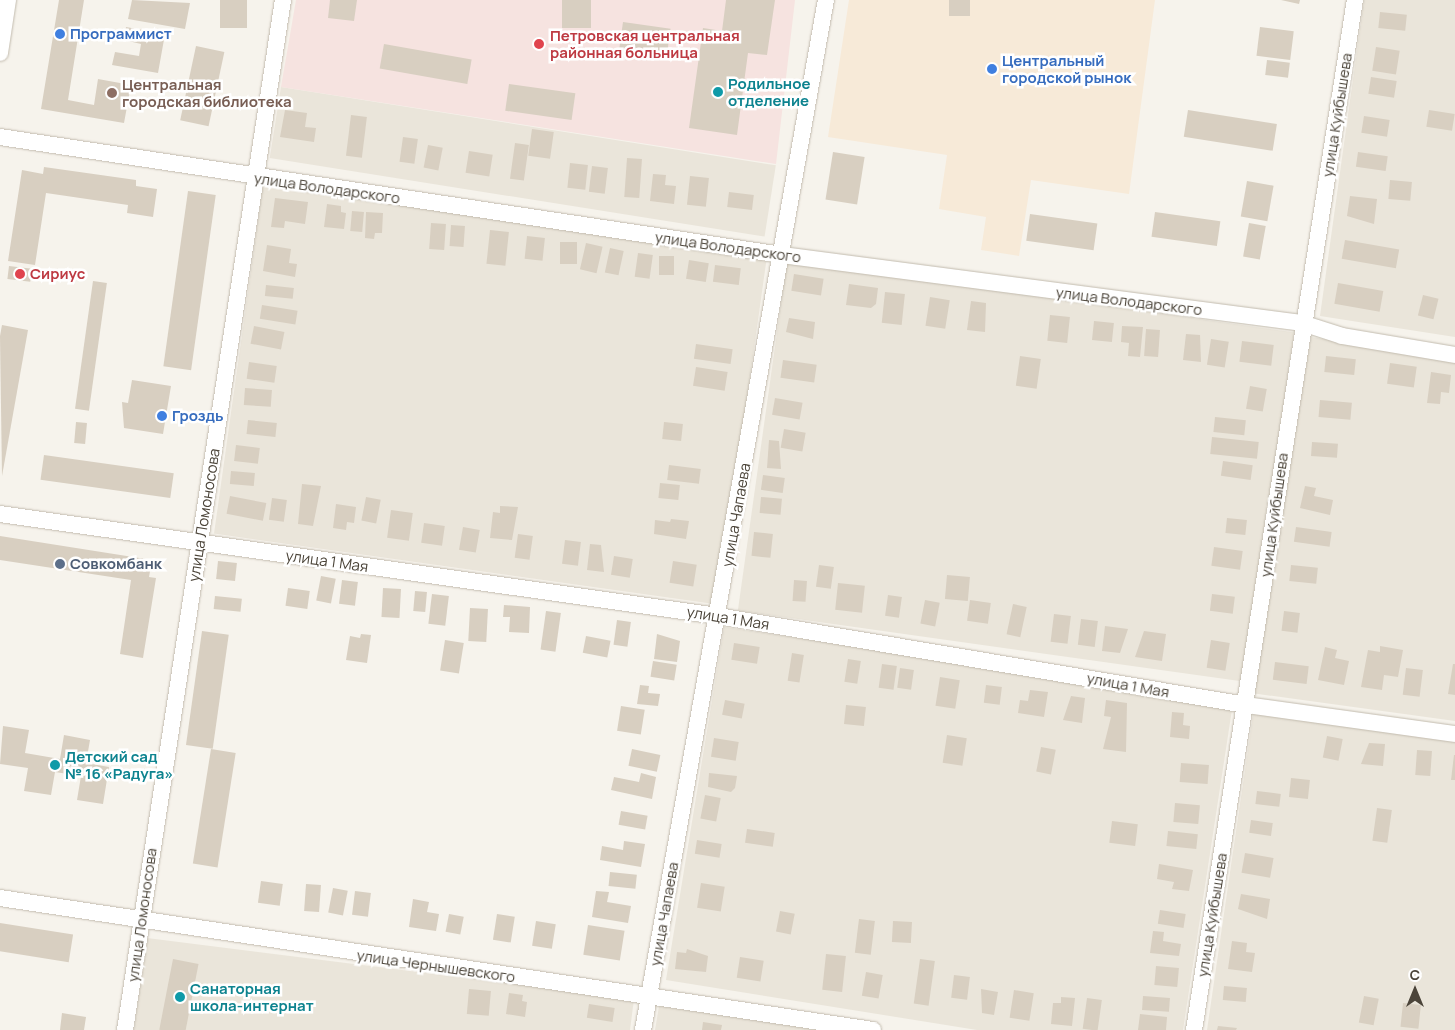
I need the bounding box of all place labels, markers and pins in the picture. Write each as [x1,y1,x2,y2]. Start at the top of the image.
place label: Программист [70,25,172,43]
place label: Петровская центральная районная больница [550,26,740,61]
marker: Программист [54,28,66,40]
marker: Петровская центральная районная больница [532,37,546,51]
place label: Центральный городской рынок [1002,51,1131,86]
marker: Центральный городской рынок [986,63,998,75]
place label: Родильное отделение [728,74,810,109]
place label: Центральная городская библиотека [122,75,292,110]
marker: Родильное отделение [712,86,724,98]
marker: Центральная городская библиотека [106,87,118,99]
place label: Сириус [30,265,85,283]
marker: Сириус [14,268,26,280]
place label: Гроздь [172,407,224,425]
marker: Гроздь [156,410,168,422]
place label: Совкомбанк [70,555,162,573]
marker: Совкомбанк [54,558,66,570]
place label: Детский сад № 16 «Радуга» [65,747,173,782]
marker: Детский сад № 16 «Радуга» [49,759,61,771]
place label: Санаторная школа-интернат [190,979,314,1014]
marker: Санаторная школа-интернат [174,991,186,1003]

